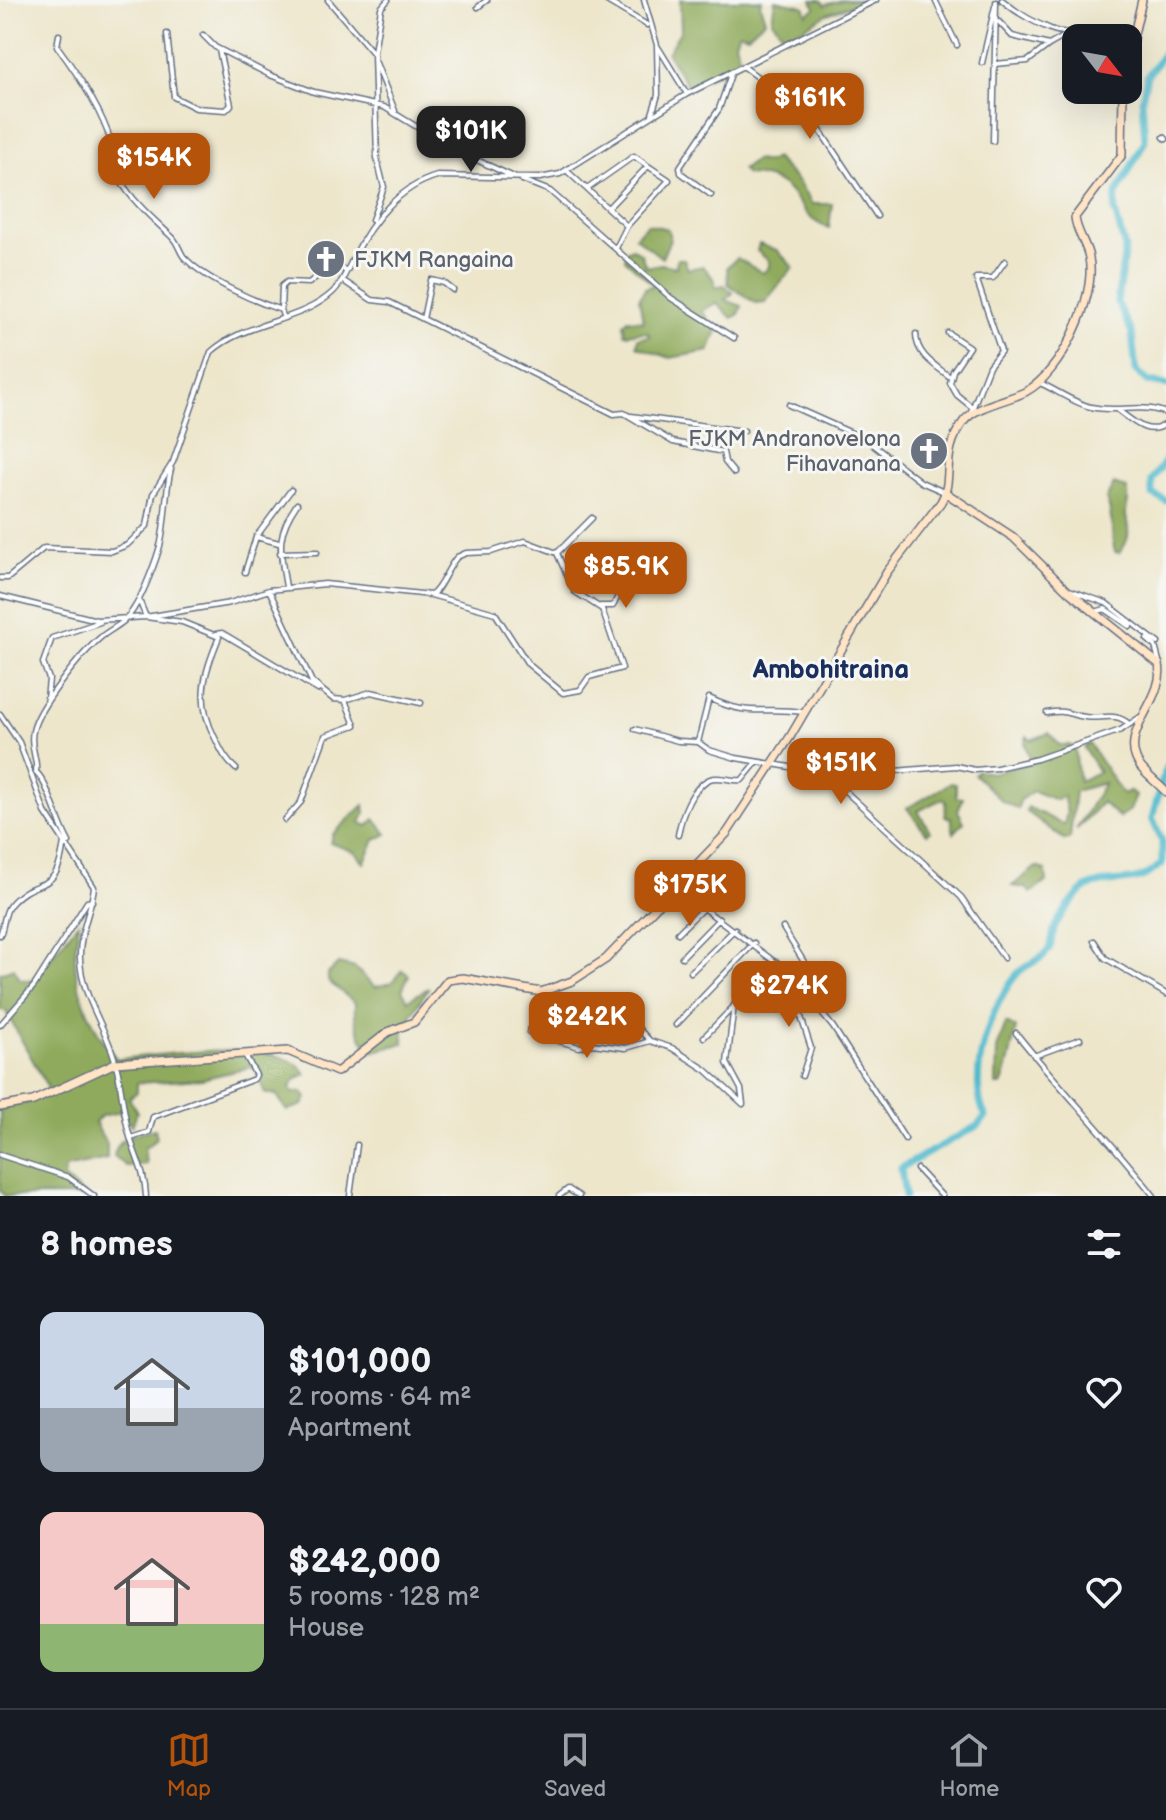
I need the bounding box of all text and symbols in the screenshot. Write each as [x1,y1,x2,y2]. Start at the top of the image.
north arrow [1062,24,1142,104]
map controls [1062,24,1142,104]
pin: $161K [754,73,866,141]
text: $161K [774,83,846,114]
pin: $101K [415,106,527,174]
text: $101K [435,116,507,147]
pin: $154K [98,133,210,201]
text: $154K [116,143,192,174]
church icon: FJKM Rangaina [305,238,347,280]
place label: FJKM Rangaina [354,247,514,274]
place label: FJKM Andranovelona Fihavanana [688,426,901,478]
church icon: FJKM Andranovelona Fihavanana [908,430,950,472]
pin: $85.9K [561,542,691,610]
text: $85.9K [583,552,669,583]
district label: Ambohitraina [752,655,909,686]
pin: $151K [785,738,897,806]
text: $151K [805,748,877,779]
pin: $175K [634,860,746,928]
text: $175K [652,870,728,901]
pin: $274K [733,961,845,1029]
text: $274K [749,971,829,1002]
pin: $242K [531,992,643,1060]
text: $242K [547,1002,627,1033]
icon: filters [1082,1222,1126,1266]
text: 8 homes [40,1224,173,1265]
text: $101,000 [288,1341,431,1382]
icon: home [104,1344,200,1440]
icon: heart [1082,1370,1126,1414]
text: 2 rooms · 64 m² [288,1382,472,1413]
text: Apartment [288,1413,411,1444]
text: $242,000 [288,1541,441,1582]
icon: home [104,1544,200,1640]
icon: heart [1082,1570,1126,1614]
text: 5 rooms · 128 m² [288,1582,480,1613]
text: House [288,1613,364,1644]
tab: Map [167,1728,211,1803]
tab: Saved [544,1728,606,1803]
tab: Home [939,1728,999,1803]

